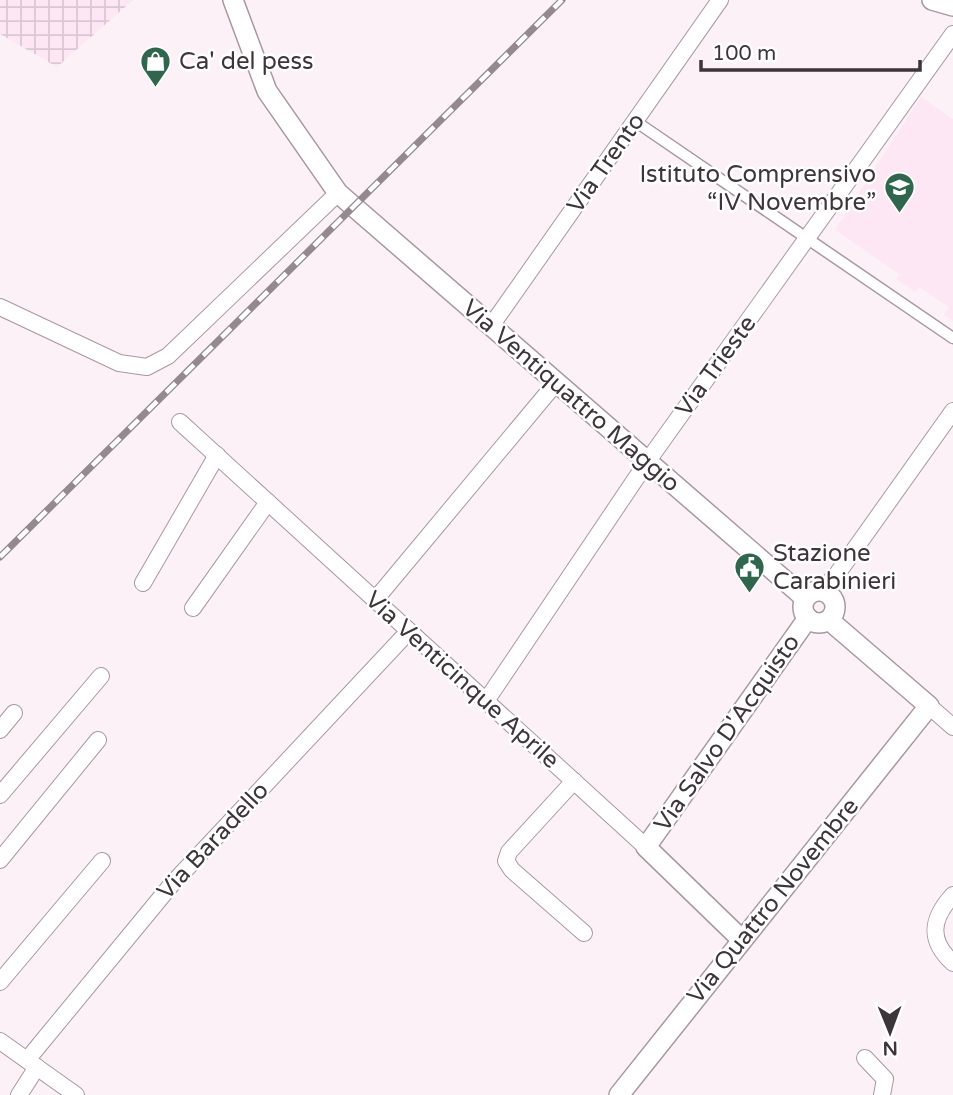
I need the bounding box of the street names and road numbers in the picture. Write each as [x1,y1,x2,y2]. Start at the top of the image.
street label: Via Trento [561,107,651,219]
street label: Via Ventiquattro Maggio [456,294,686,498]
street label: Via Trieste [670,310,762,422]
street label: Via Venticinque Aprile [359,585,565,775]
street label: Via Salvo D'Acquisto [648,629,806,837]
street label: Via Baradello [151,776,275,906]
street label: Via Quattro Novembre [681,792,865,1010]

